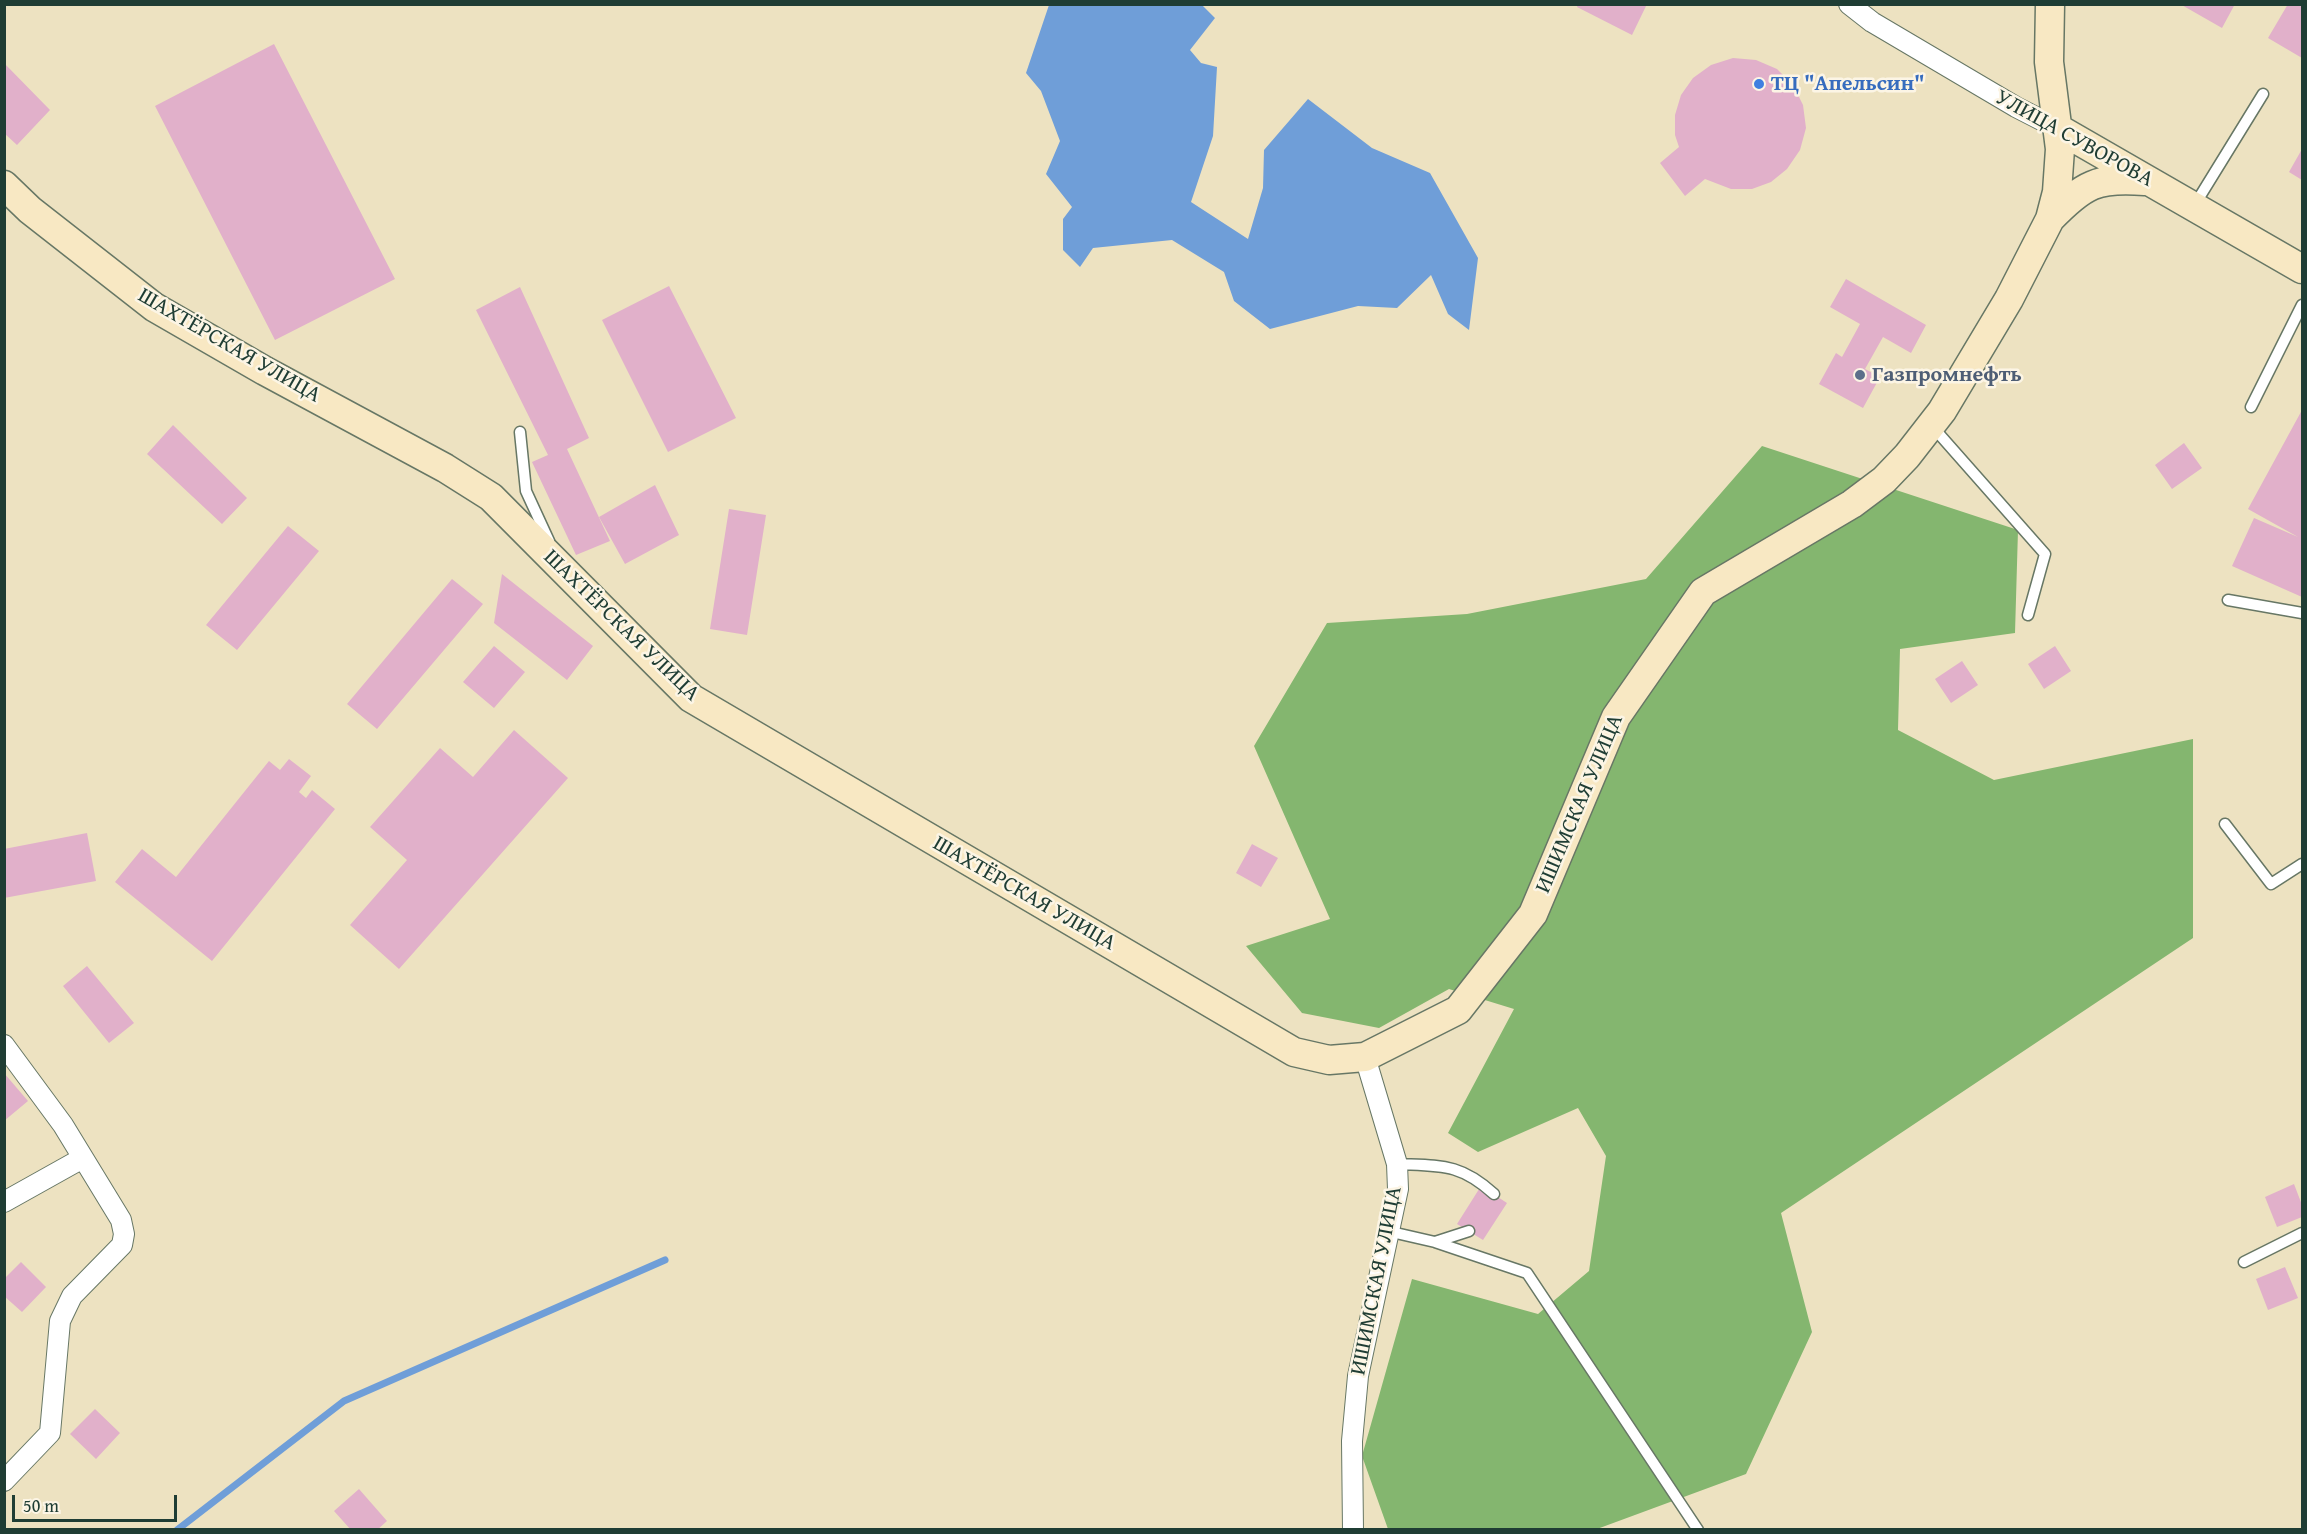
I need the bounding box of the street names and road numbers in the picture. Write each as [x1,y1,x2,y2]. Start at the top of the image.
street label: УЛИЦА СУВОРОВА [1990,85,2158,193]
street label: ШАХТЁРСКАЯ УЛИЦА [133,283,325,409]
street label: ШАХТЁРСКАЯ УЛИЦА [537,545,705,707]
street label: ИШИМСКАЯ УЛИЦА [1530,711,1630,897]
street label: ШАХТЁРСКАЯ УЛИЦА [928,831,1120,957]
street label: ИШИМСКАЯ УЛИЦА [1346,1184,1408,1378]

